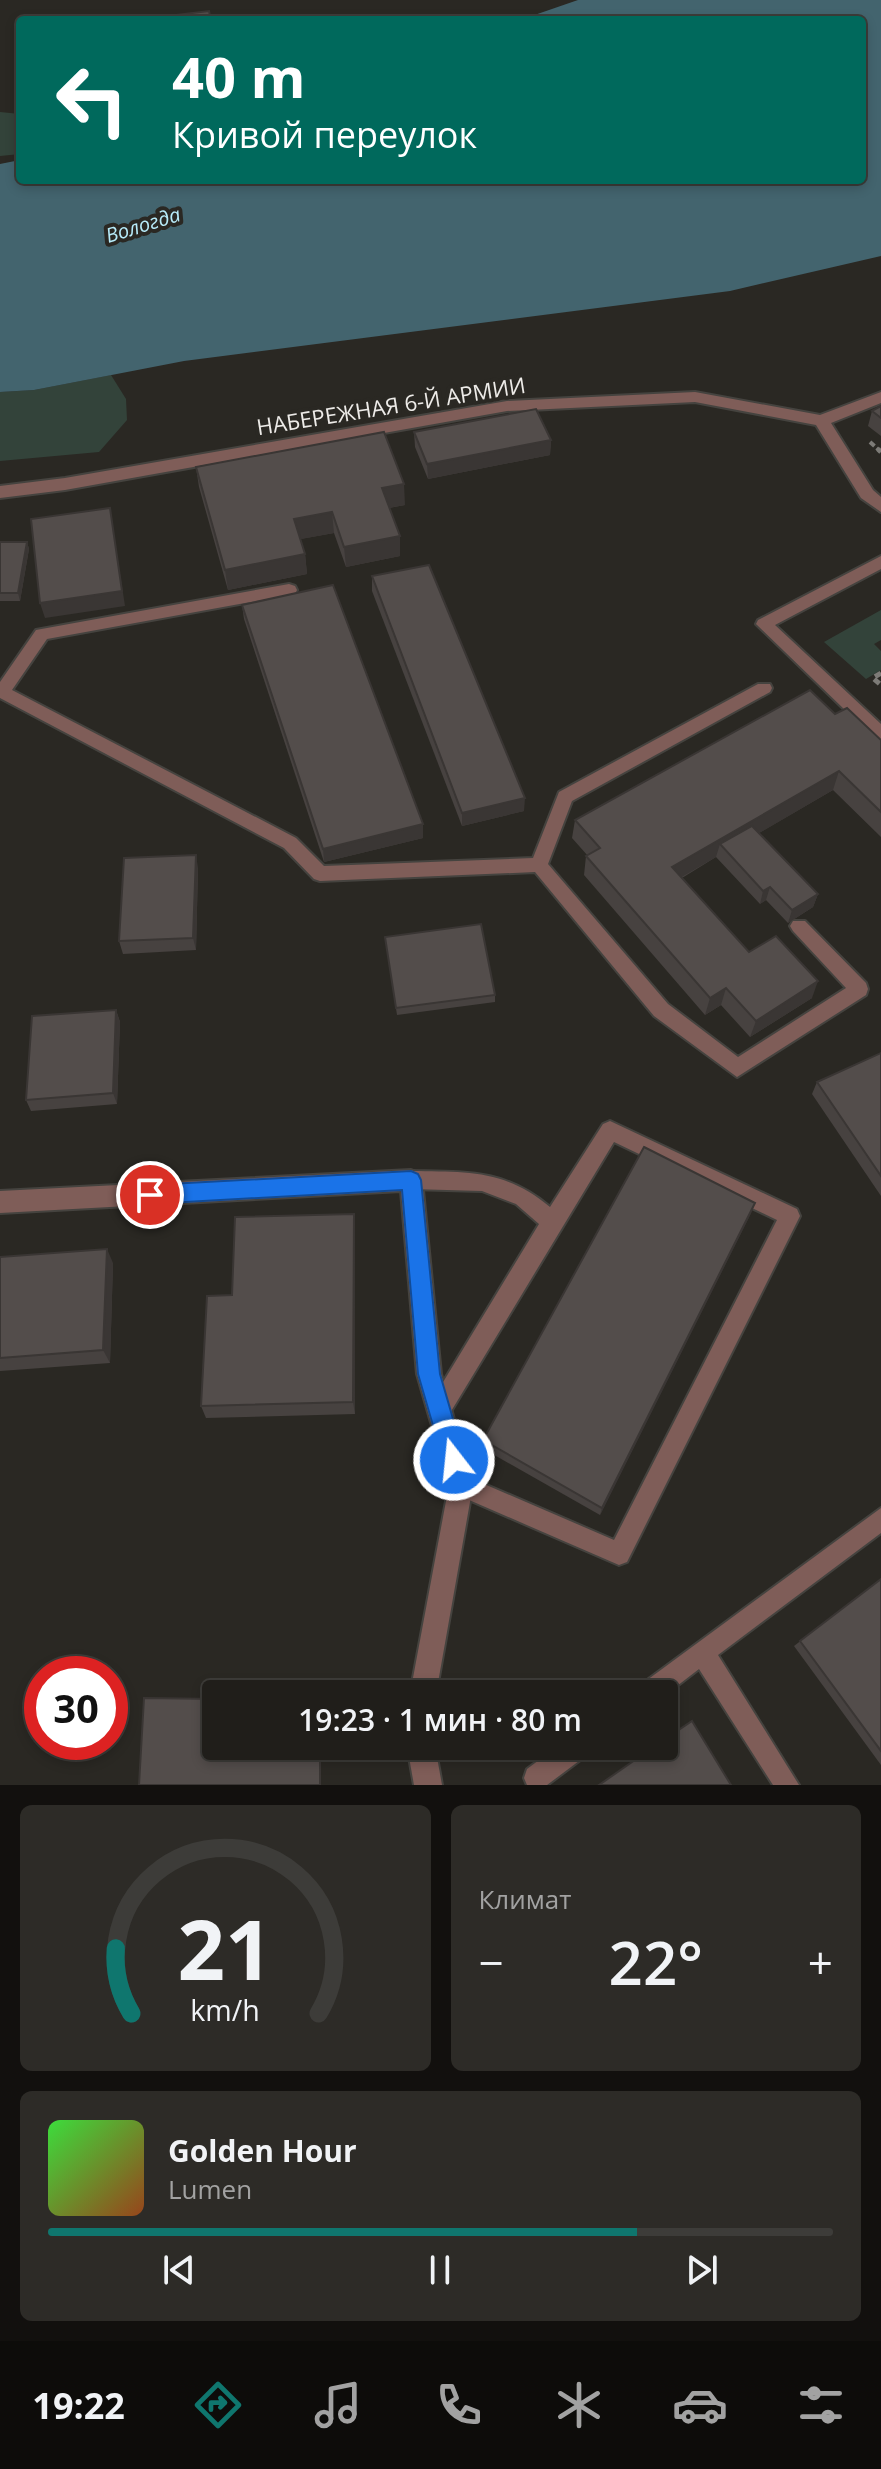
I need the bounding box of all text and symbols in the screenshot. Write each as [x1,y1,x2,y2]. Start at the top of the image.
text: 40 m [172,38,306,114]
icon: left [40,48,144,152]
text: Кривой переулок [172,110,477,159]
water label: Вологда [102,200,184,249]
street label: НАБЕРЕЖНАЯ 6-Й АРМИИ [254,369,528,441]
pin [116,1161,184,1229]
icon: arrive [128,1173,172,1217]
position arrow [412,1418,496,1502]
speed limit sign: 30 [24,1656,128,1760]
text: 19:23 · 1 мин · 80 m [298,1699,582,1740]
text: Климат [479,1881,572,1917]
text: 21 [178,1891,273,2004]
text: 22° [609,1921,703,2003]
text: − [479,1932,504,1992]
text: + [808,1932,833,1992]
text: km/h [191,1990,260,2029]
text: Golden Hour [168,2130,357,2171]
text: Lumen [168,2171,252,2207]
icon: previous [157,2248,201,2292]
icon: pause [418,2248,462,2292]
icon: next [680,2248,724,2292]
icon: directions [190,2377,246,2433]
icon: music [310,2377,366,2433]
icon: phone [431,2377,487,2433]
icon: climate [551,2377,607,2433]
icon: car [672,2377,728,2433]
icon: filters [793,2377,849,2433]
text: 19:22 [32,2381,125,2430]

